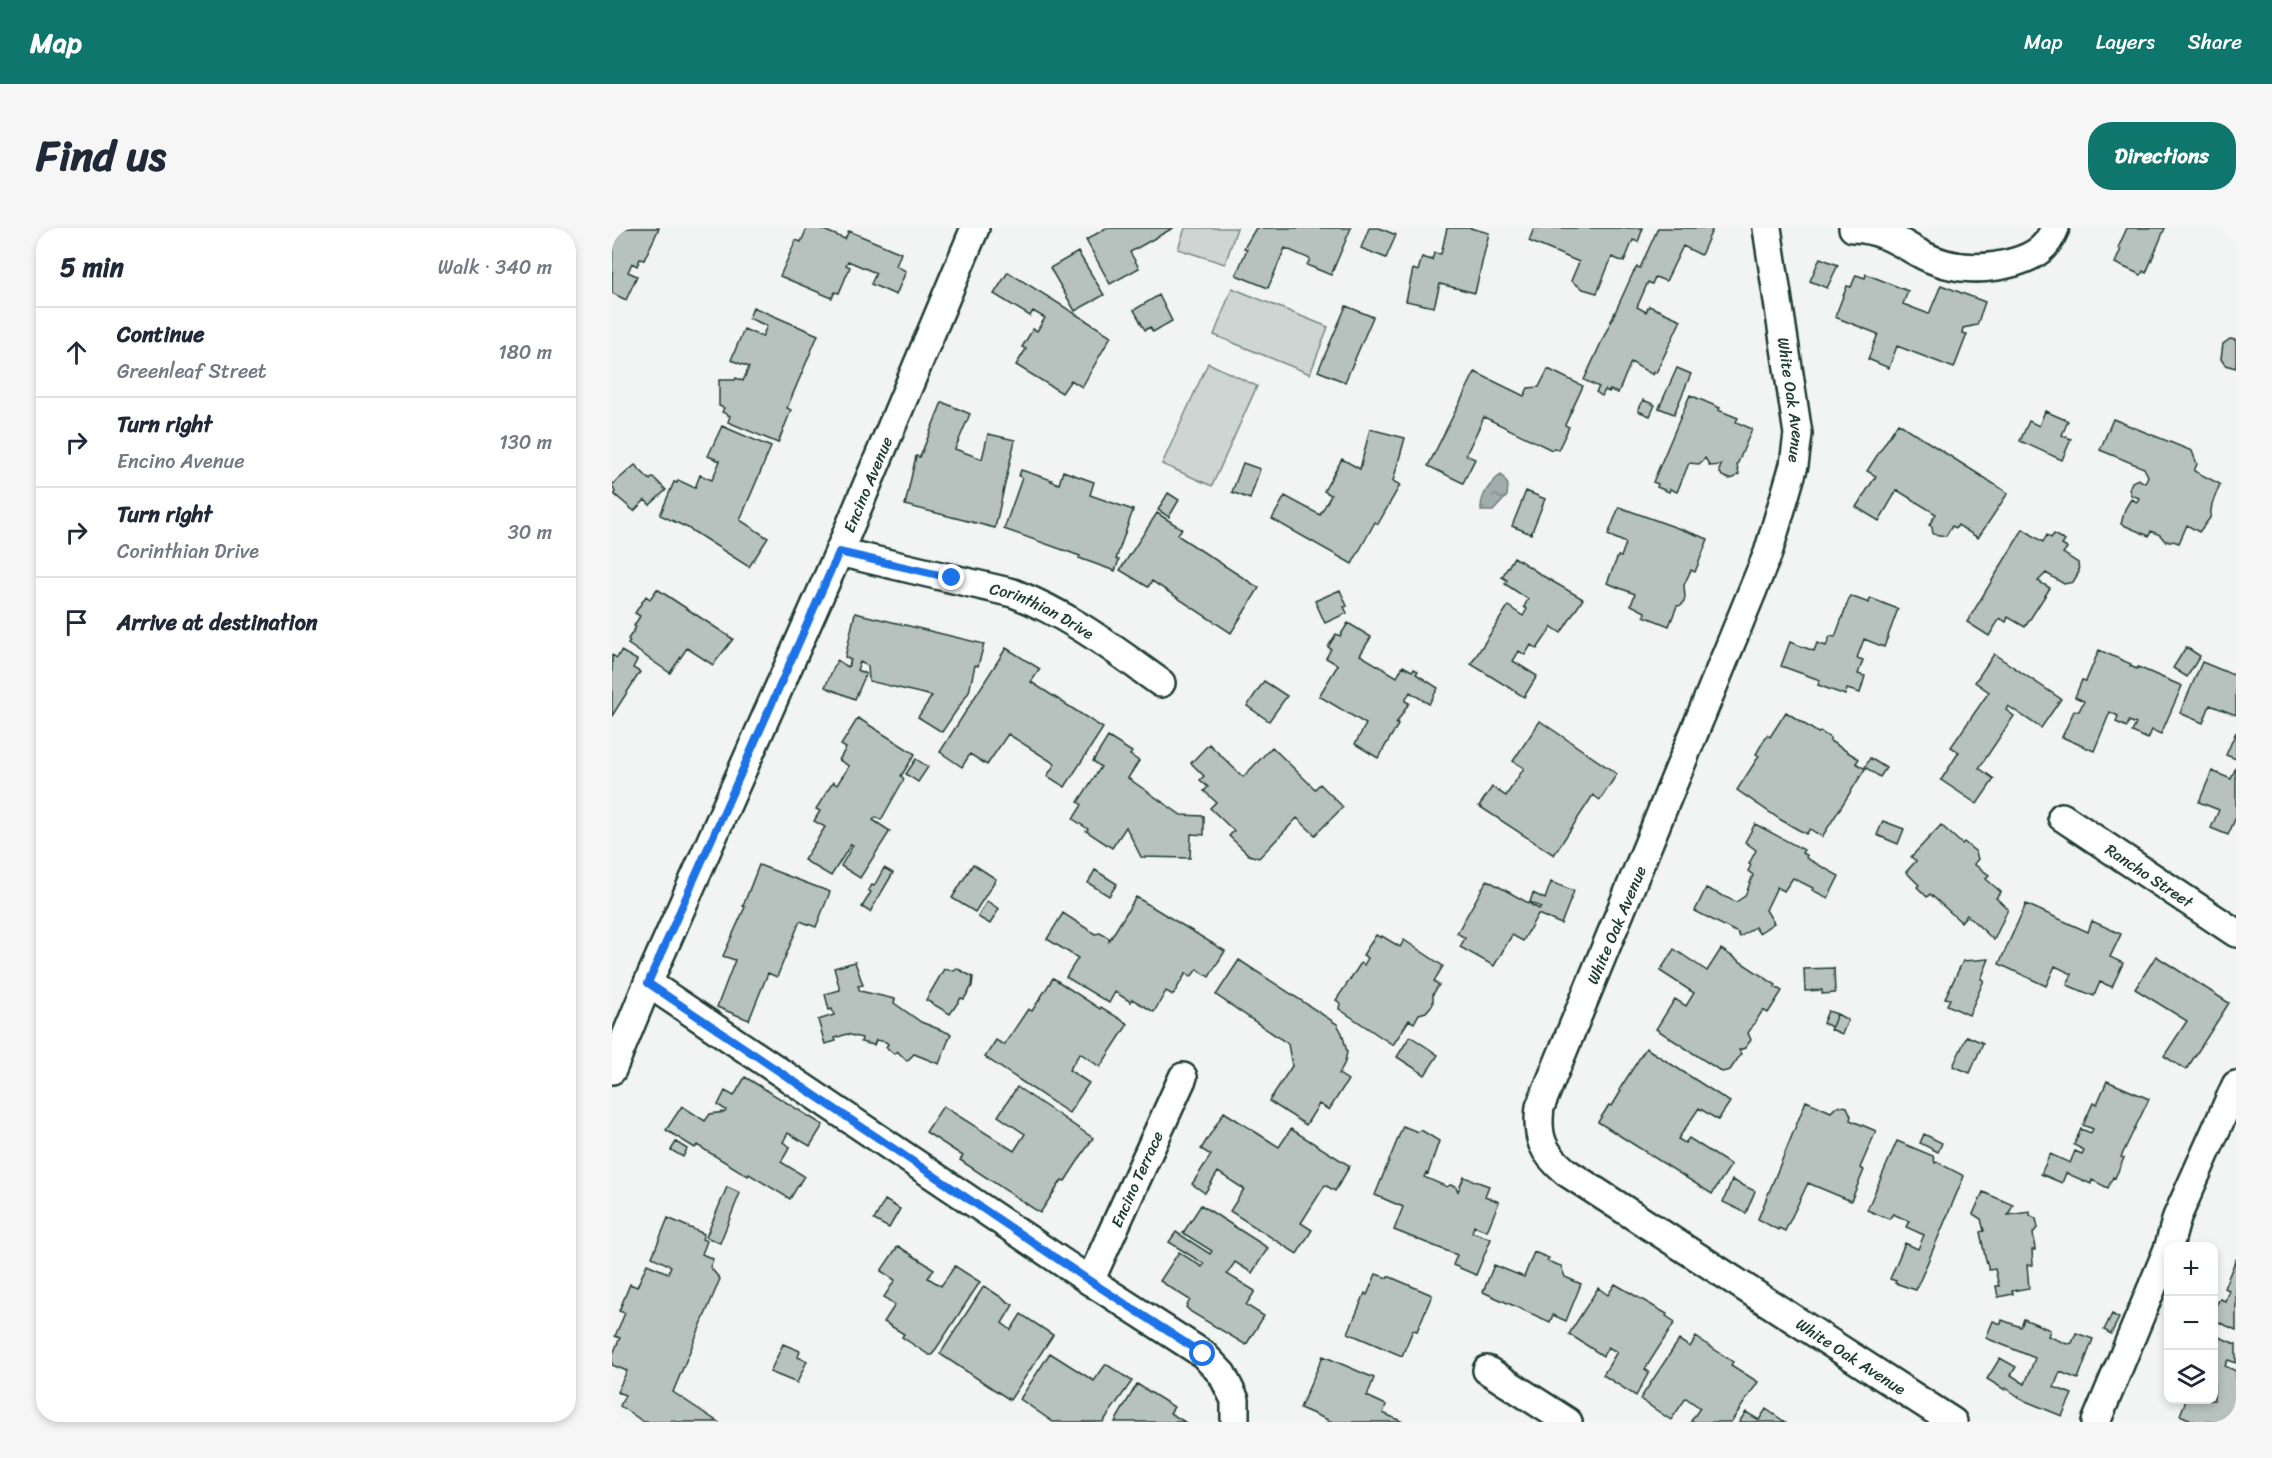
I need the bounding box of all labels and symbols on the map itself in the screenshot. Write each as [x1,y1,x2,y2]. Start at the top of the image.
street label: White Oak Avenue [1769,335,1812,465]
street label: Encino Avenue [835,432,901,537]
route end [938,564,964,590]
street label: Corinthian Drive [987,574,1100,648]
street label: Rancho Street [2099,836,2200,916]
street label: White Oak Avenue [1578,861,1655,989]
street label: Encino Terrace [1102,1126,1172,1232]
street label: White Oak Avenue [1790,1310,1912,1403]
route start [1189,1340,1215,1366]

